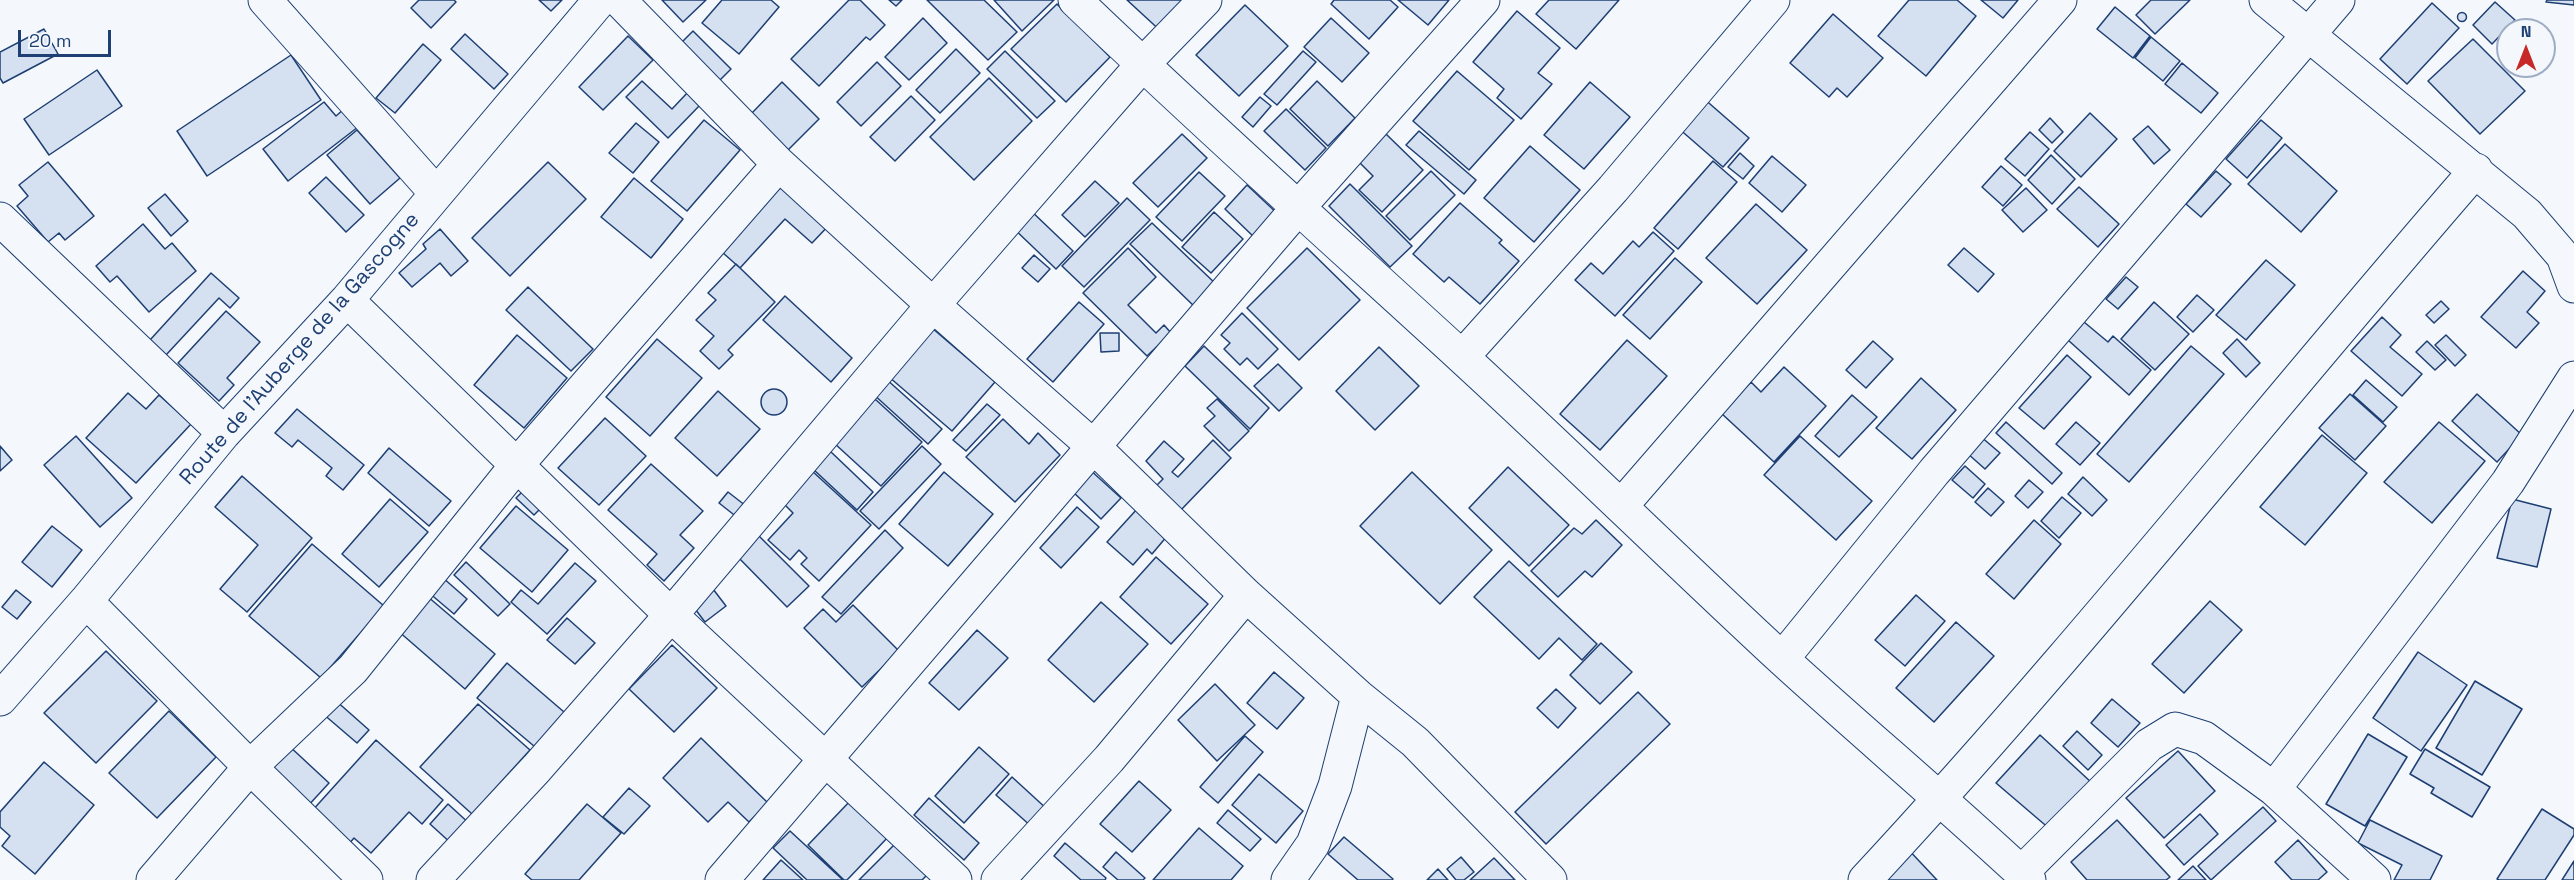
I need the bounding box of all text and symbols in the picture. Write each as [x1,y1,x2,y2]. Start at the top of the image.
scale bar [21,18,114,56]
north arrow [2496,18,2556,78]
text: N [2521,21,2531,42]
text: 20 m [29,29,72,52]
street label: Route de l'Auberge de la Gascogne [175,208,425,490]

